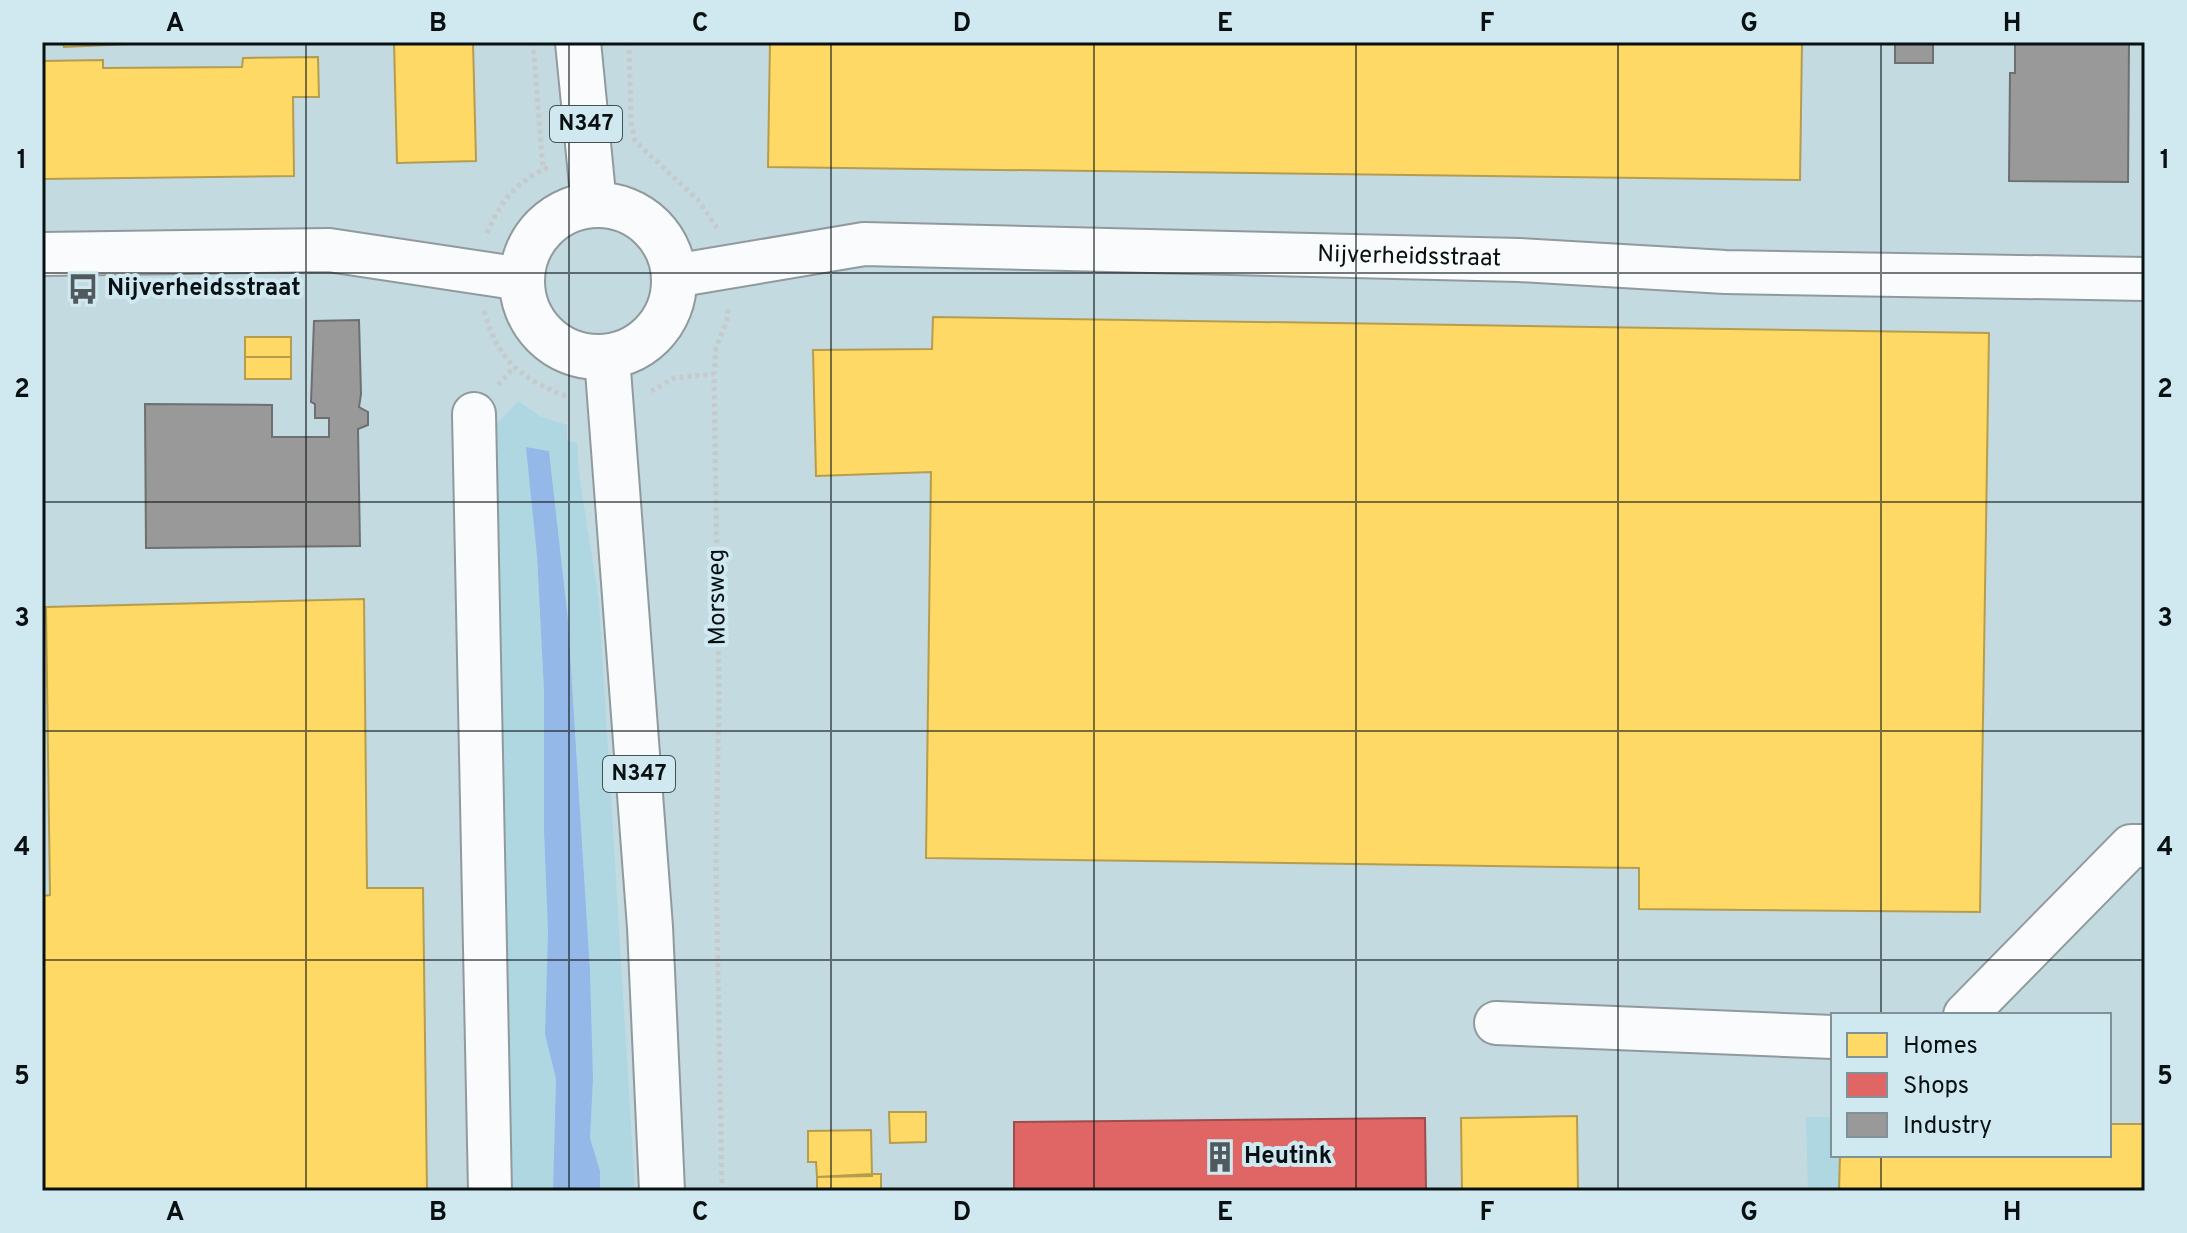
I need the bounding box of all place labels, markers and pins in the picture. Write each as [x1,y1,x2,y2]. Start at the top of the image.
bus stop icon: Nijverheidsstraat [66,272,100,306]
place label: Nijverheidsstraat [107,274,301,304]
building icon: Heutink [1203,1140,1237,1174]
place label: Heutink [1244,1142,1332,1172]

